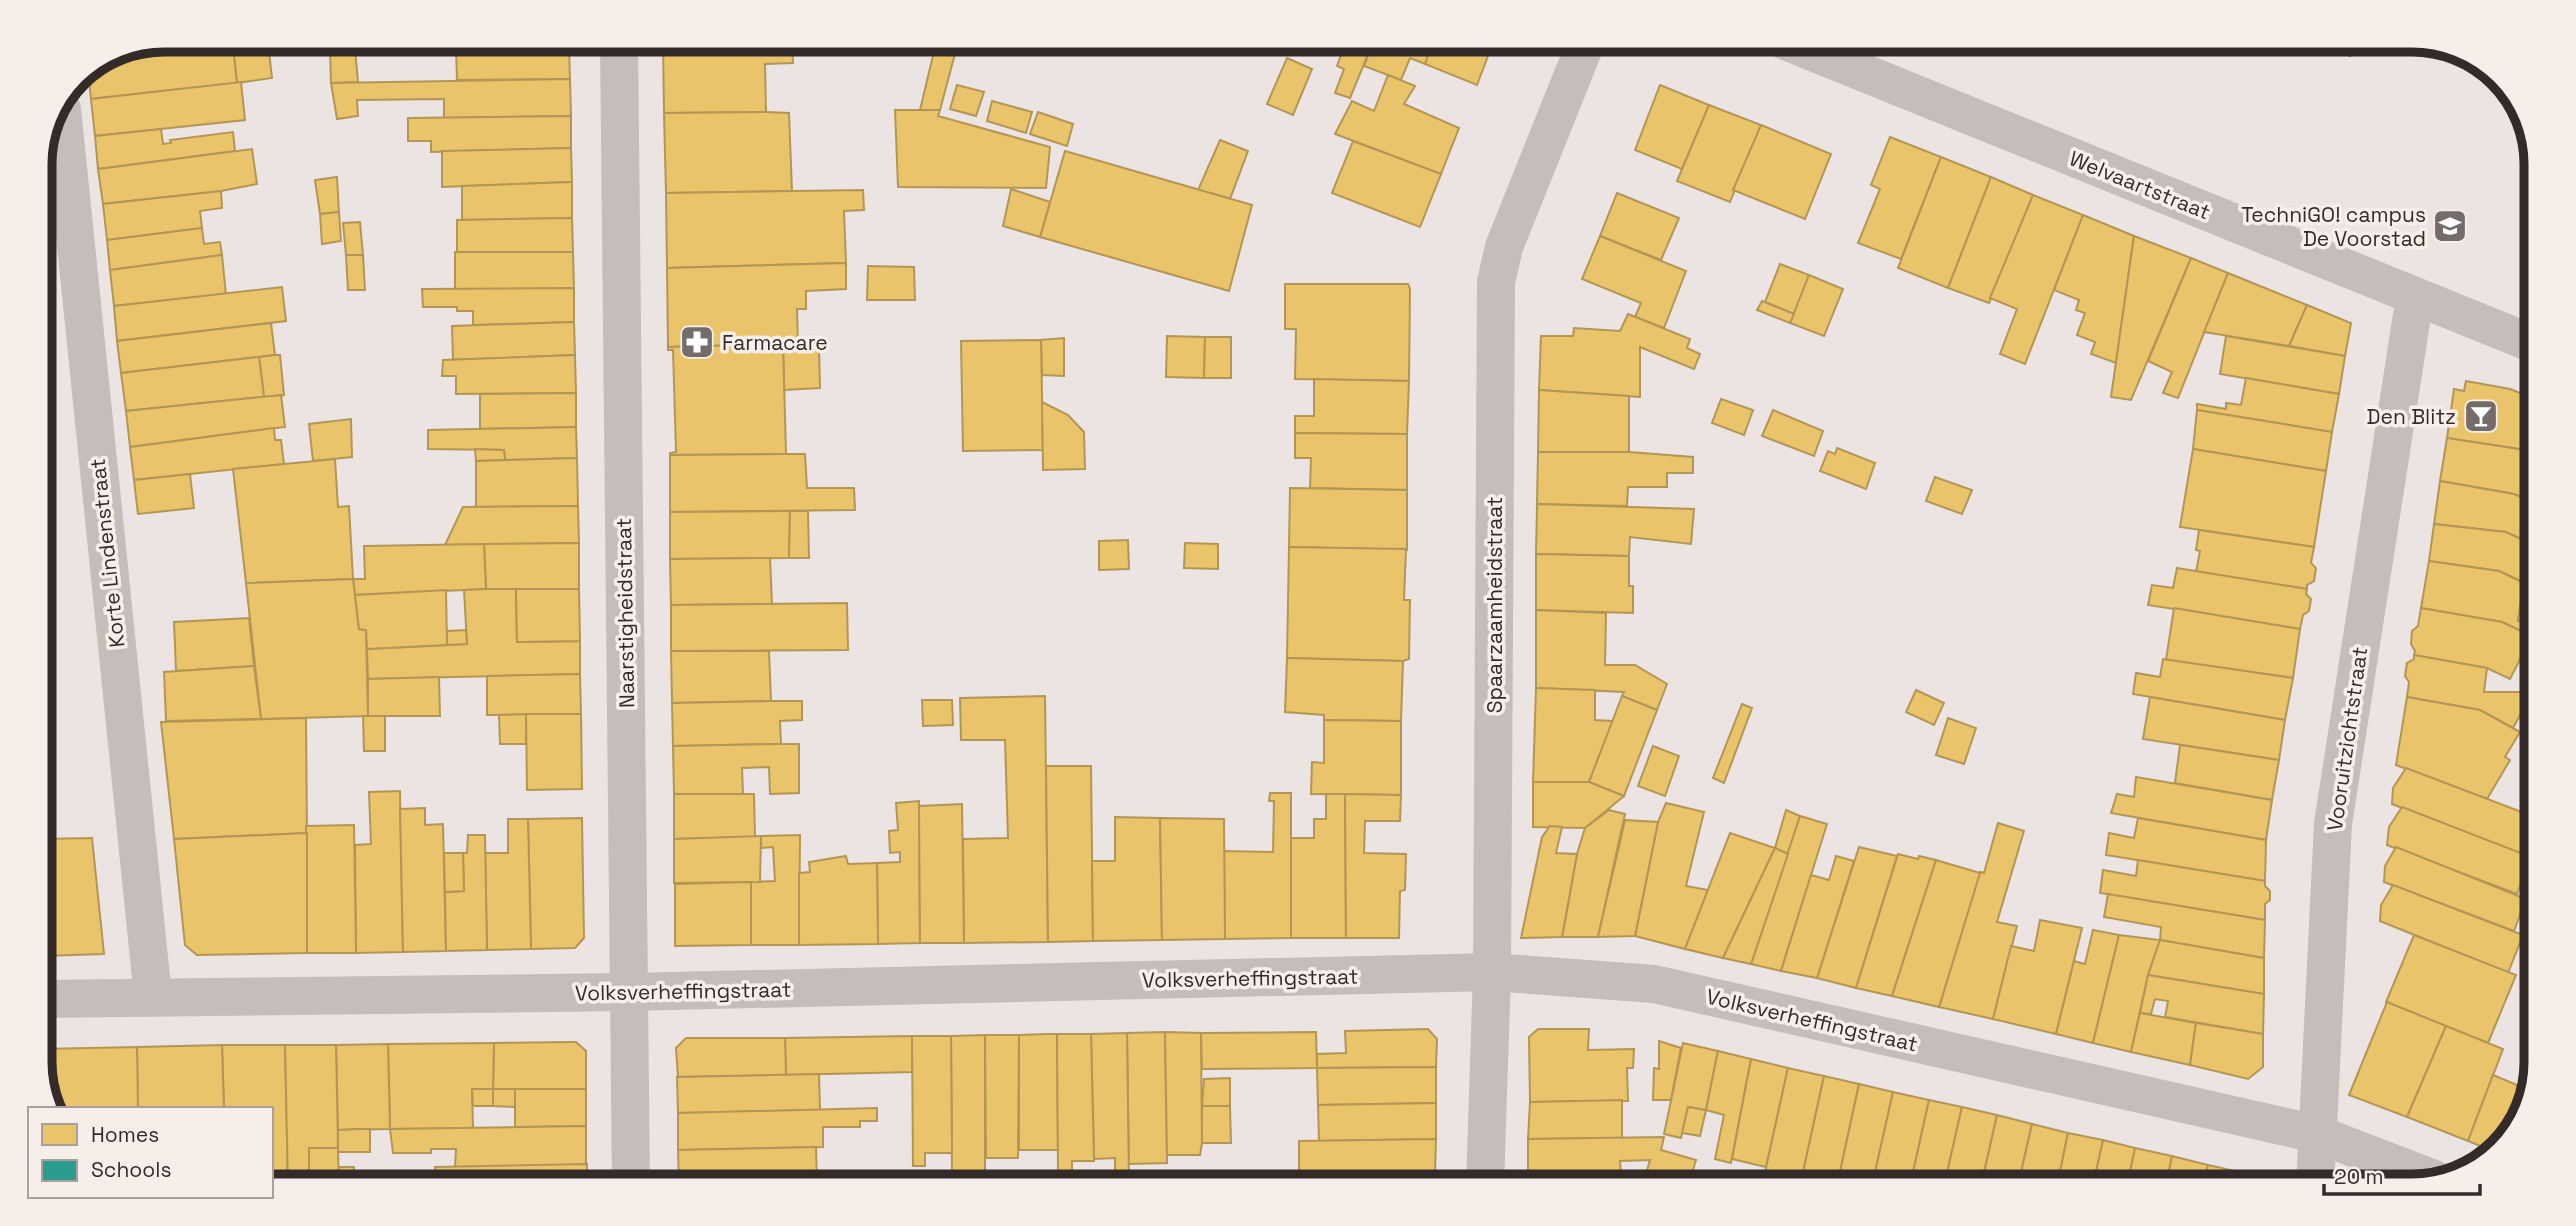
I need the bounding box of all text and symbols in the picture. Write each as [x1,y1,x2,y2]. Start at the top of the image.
street label: Welvaartstraat [2066,144,2214,226]
place label: TechniGO! campus De Voorstad [2241,201,2426,252]
school or university icon: TechniGO! campus De Voorstad [2431,207,2469,245]
pharmacy icon: Farmacare [678,323,716,361]
place label: Farmacare [722,329,828,356]
bar icon: Den Blitz [2462,397,2500,435]
place label: Den Blitz [2367,403,2456,430]
street label: Korte Lindenstraat [84,457,130,649]
street label: Spaarzaamheidstraat [1481,497,1508,713]
street label: Naarstigheidstraat [610,518,640,708]
street label: Vooruitzichtstraat [2321,645,2373,833]
street label: Volksverheffingstraat [1142,963,1358,993]
street label: Volksverheffingstraat [575,976,791,1006]
street label: Volksverheffingstraat [1704,983,1920,1057]
legend [28,1107,273,1198]
text: Homes [91,1121,159,1148]
scale bar [2324,1152,2480,1196]
text: Schools [91,1156,171,1183]
text: 20 m [2334,1163,2384,1190]

